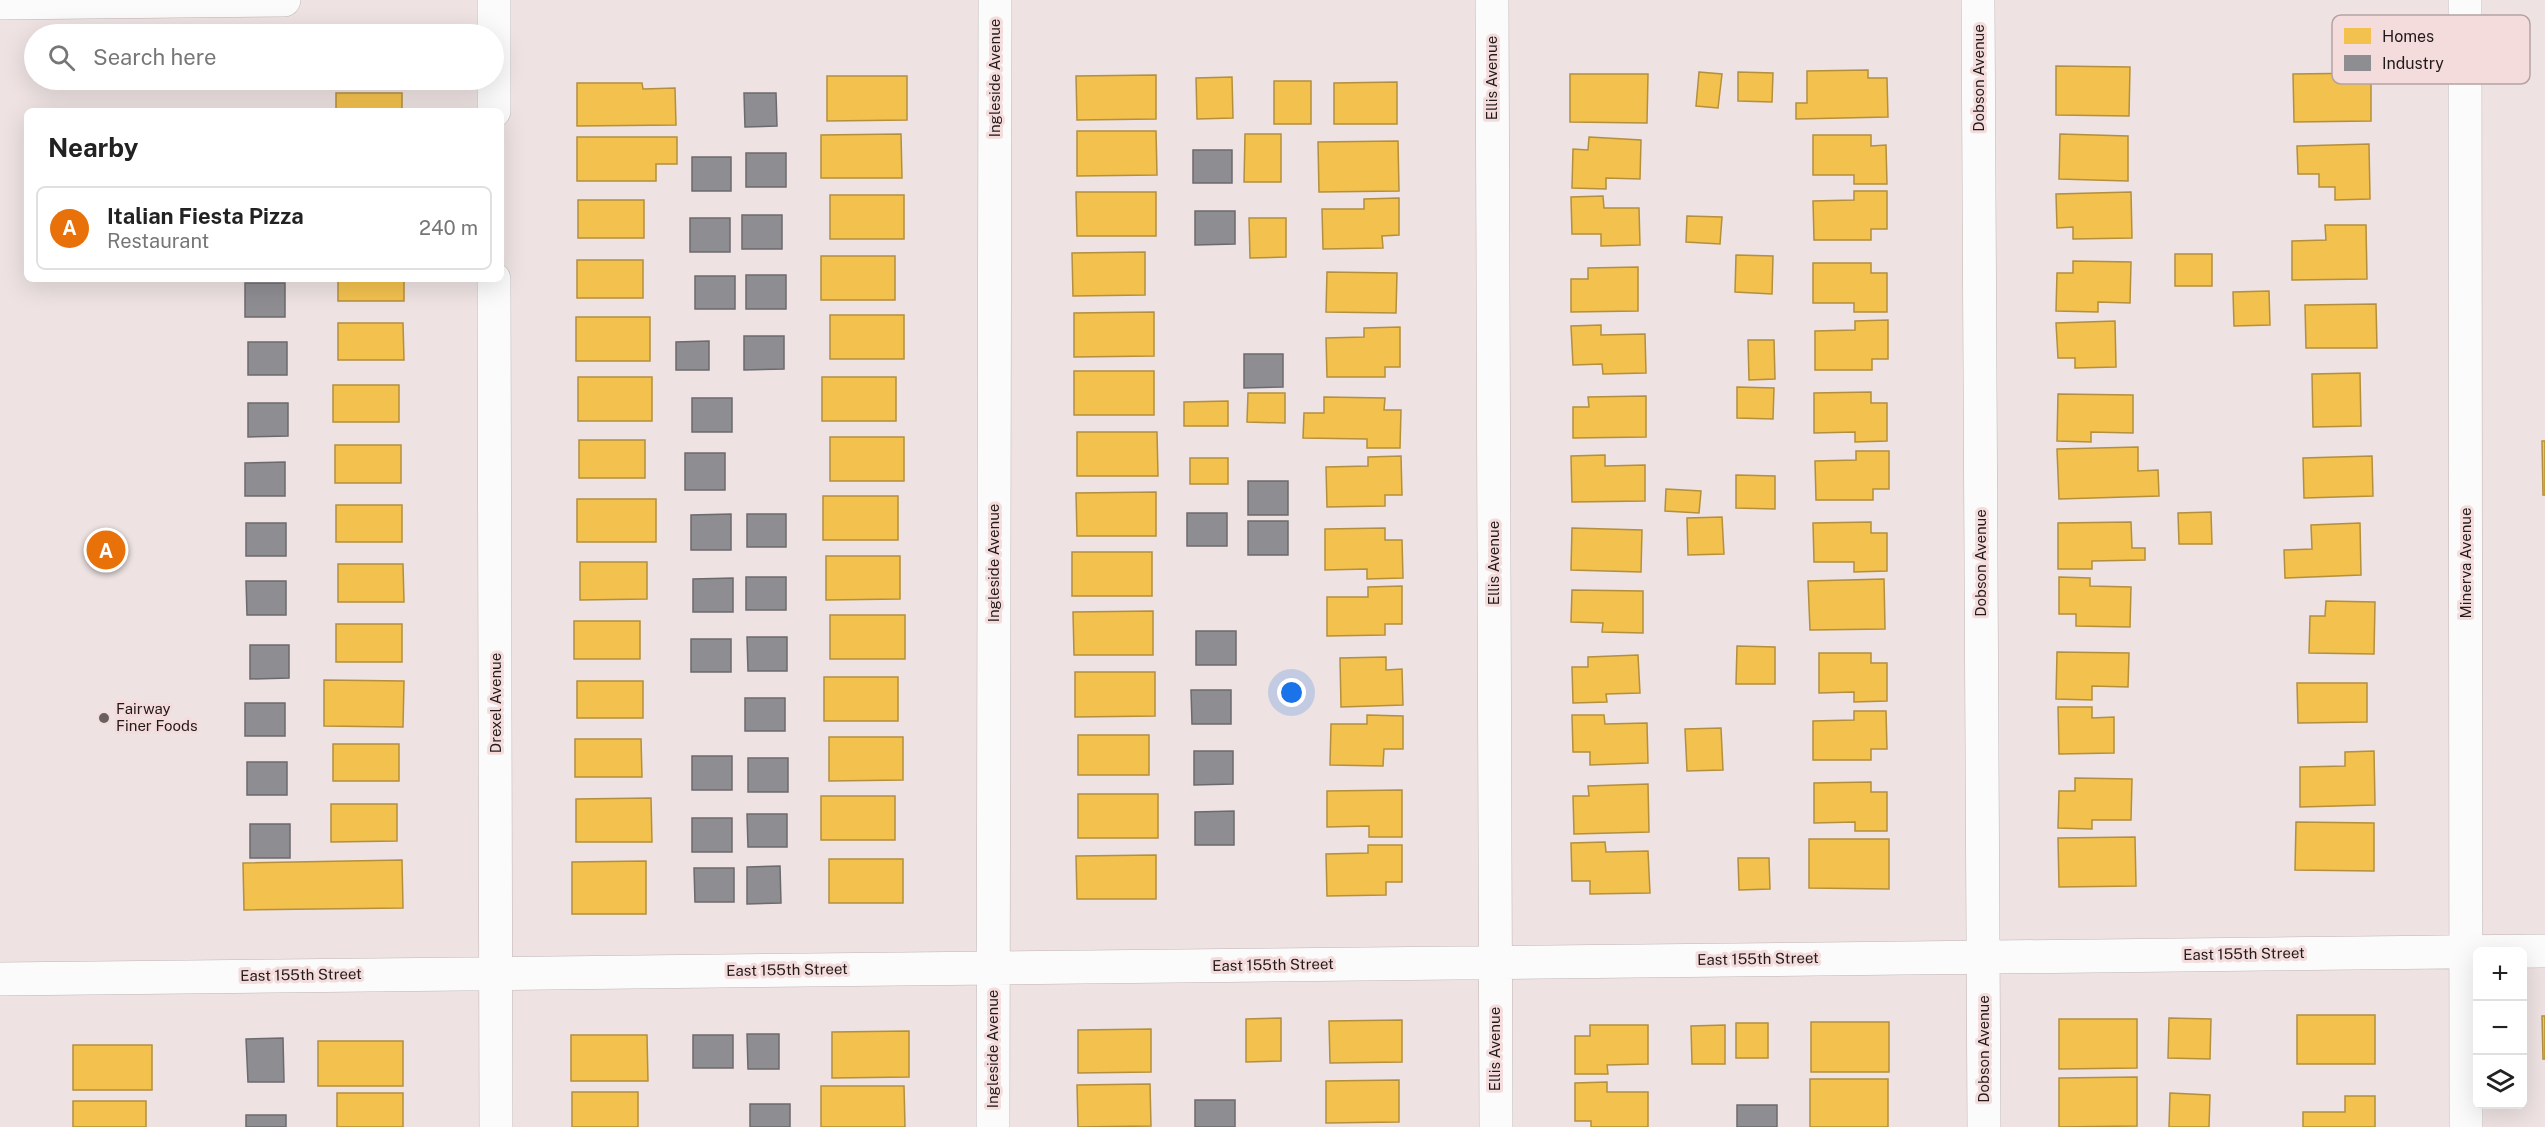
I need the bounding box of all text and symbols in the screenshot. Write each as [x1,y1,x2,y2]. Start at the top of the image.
legend [2332,15,2530,84]
street label: Ingleside Avenue [986,19,1003,137]
search box [24,24,504,90]
street label: Dobson Avenue [1970,24,1987,132]
text: Homes [2382,27,2434,46]
street label: Ellis Avenue [1483,36,1500,120]
icon: search [45,41,78,74]
text: Search here [93,44,217,70]
text: Industry [2382,54,2444,73]
text: Nearby [48,132,138,163]
text: Italian Fiesta Pizza [107,203,304,229]
text: A [62,216,77,240]
text: 240 m [419,216,478,240]
text: Restaurant [107,229,209,253]
street label: Ingleside Avenue [985,504,1002,622]
street label: Minerva Avenue [2457,507,2474,619]
street label: Dobson Avenue [1972,509,1989,617]
street label: Ellis Avenue [1485,521,1502,605]
pin: A [86,528,126,572]
street label: Drexel Avenue [487,653,504,753]
your location [1277,678,1306,707]
place label: Fairway Finer Foods [116,700,198,734]
marker: Fairway Finer Foods [97,711,111,725]
street label: East 155th Street [2183,944,2305,963]
map controls [2473,947,2527,1109]
button: + [2473,947,2527,1001]
street label: East 155th Street [1697,949,1819,968]
street label: East 155th Street [1212,955,1334,974]
street label: East 155th Street [726,960,848,979]
street label: East 155th Street [240,965,362,984]
street label: Ingleside Avenue [984,990,1001,1108]
street label: Dobson Avenue [1975,995,1992,1103]
button: − [2473,1001,2527,1055]
street label: Ellis Avenue [1486,1007,1503,1091]
button: layers [2473,1055,2527,1109]

